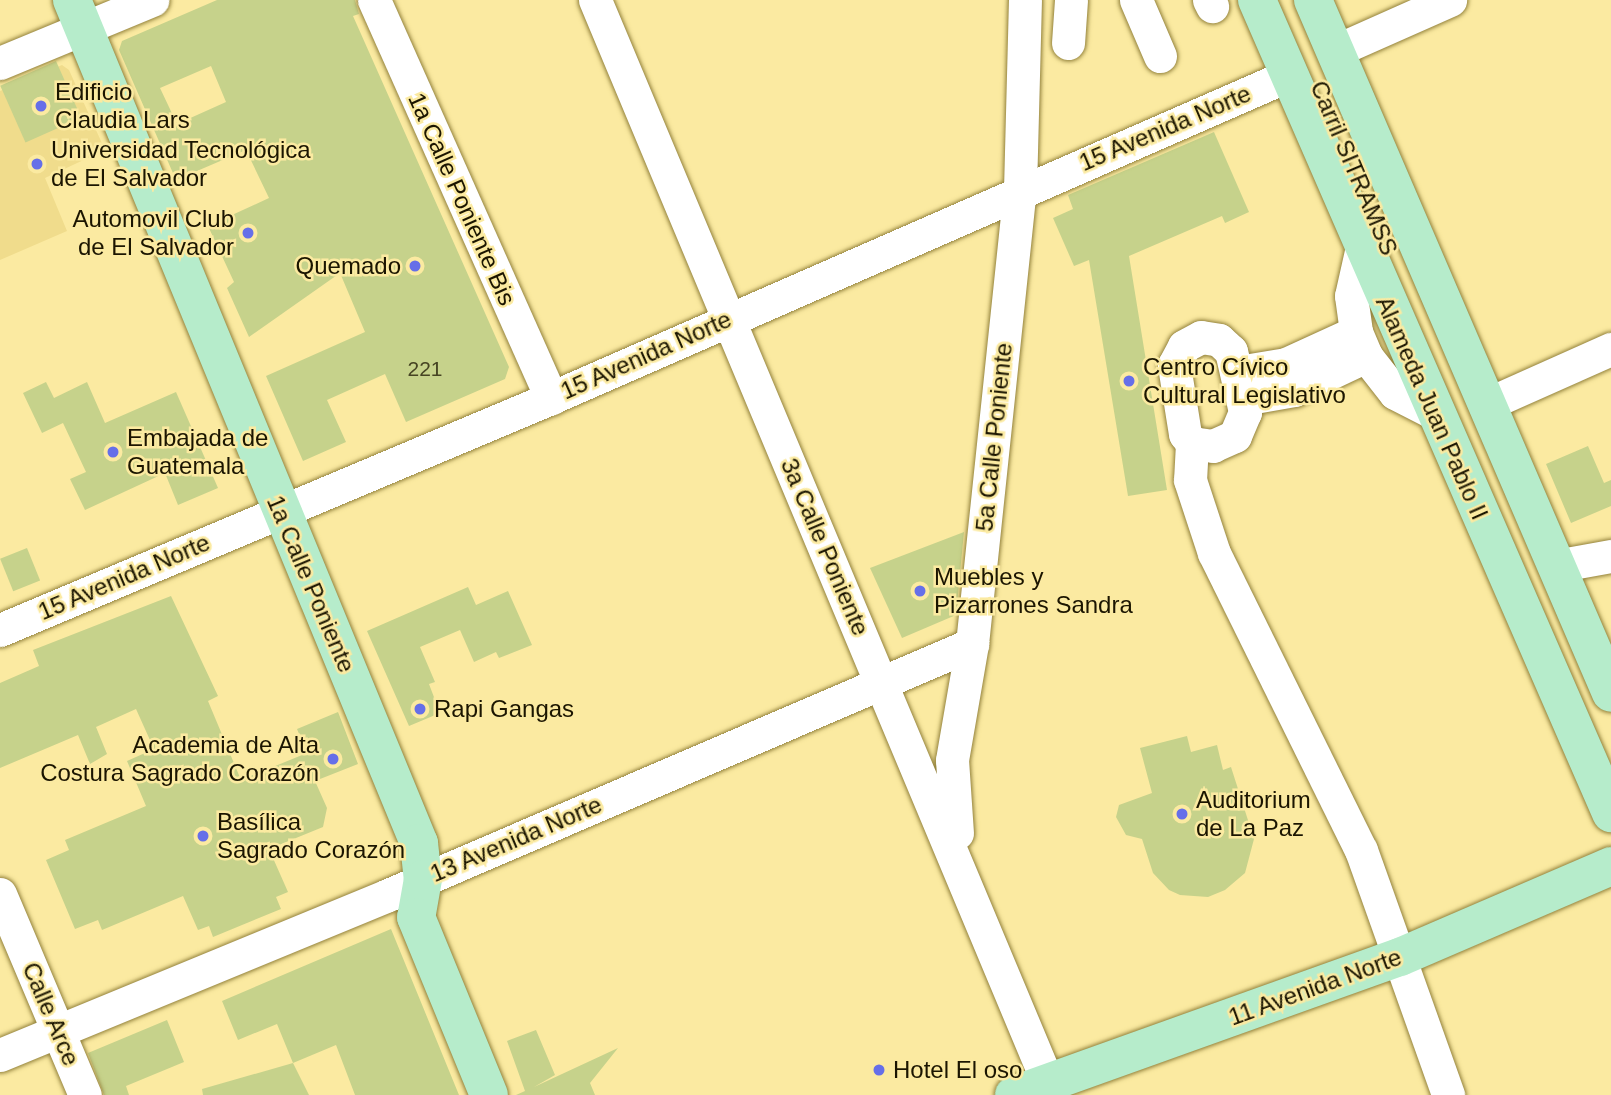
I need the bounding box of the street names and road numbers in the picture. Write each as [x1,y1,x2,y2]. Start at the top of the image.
street label: Carril SITRAMSS [1304,76,1404,260]
street label: 15 Avenida Norte [1074,79,1256,177]
street label: 1a Calle Poniente Bis [402,88,522,310]
street label: Alameda Juan Pablo II [1370,292,1494,524]
street label: 15 Avenida Norte [556,304,736,406]
street label: 5a Calle Poniente [970,341,1018,533]
street label: 3a Calle Poniente [775,454,875,640]
street label: 1a Calle Poniente [261,491,361,677]
street label: 15 Avenida Norte [33,528,215,626]
street label: 13 Avenida Norte [425,790,607,888]
street label: 11 Avenida Norte [1224,942,1406,1032]
street label: Calle Arce [16,957,86,1071]

